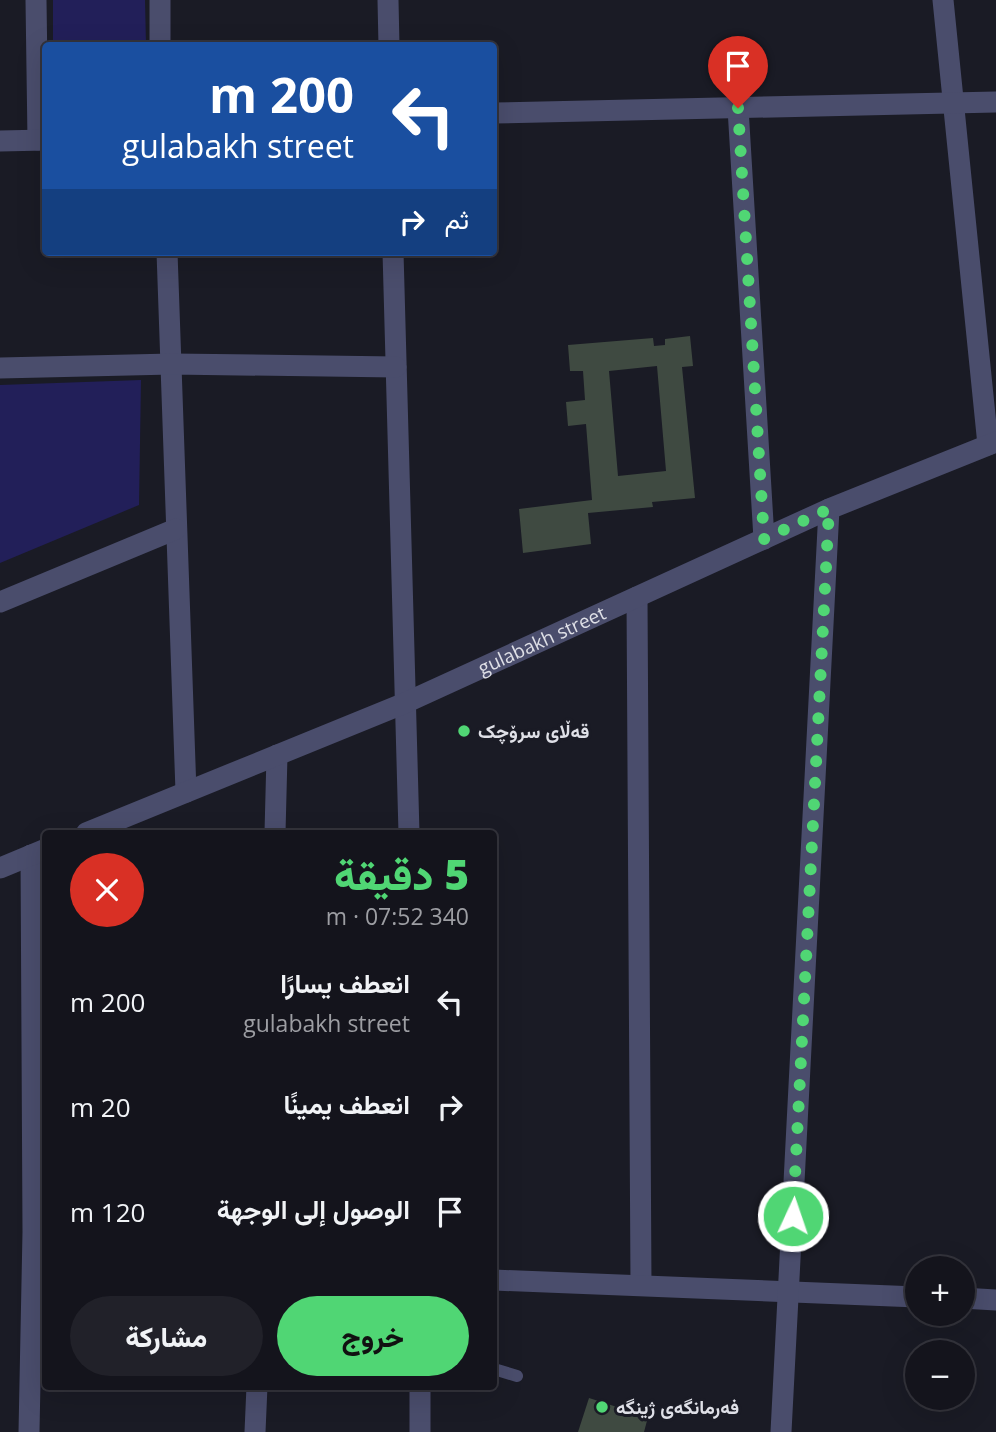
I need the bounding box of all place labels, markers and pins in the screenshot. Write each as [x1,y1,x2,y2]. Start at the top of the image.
pin [708,36,768,108]
place label: قەڵای سرۆچک [478,718,590,745]
marker: قەڵای سرۆچک [456,723,472,739]
place label: فەرمانگەی ژینگە [616,1394,739,1420]
marker: فەرمانگەی ژینگە [594,1399,610,1415]

